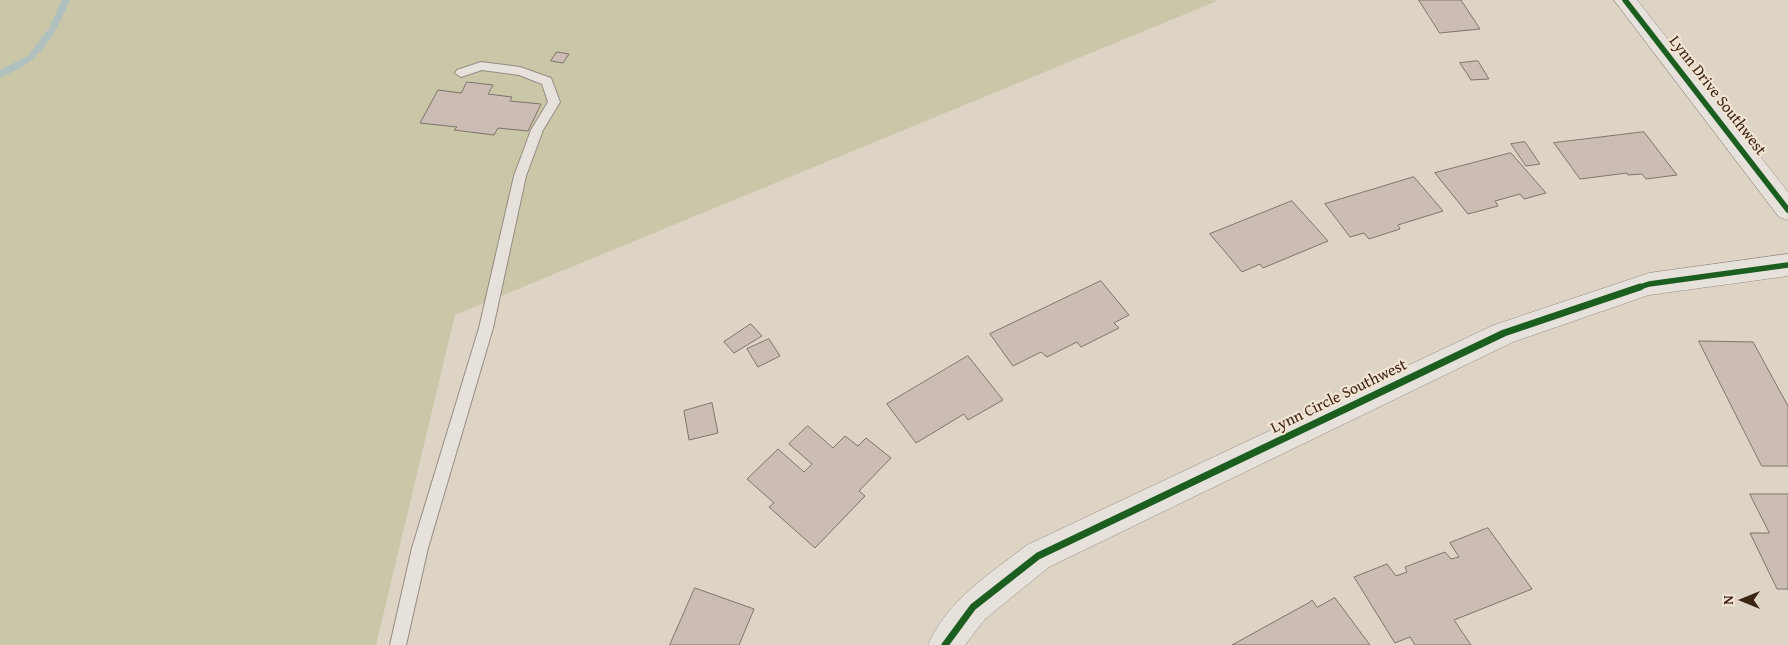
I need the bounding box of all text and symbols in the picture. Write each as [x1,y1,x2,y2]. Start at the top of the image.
street label: Lynn Drive Southwest [1664,32,1770,160]
street label: Lynn Circle Southwest [1268,356,1410,438]
north arrow [1718,575,1768,625]
text: N [1718,595,1738,605]

